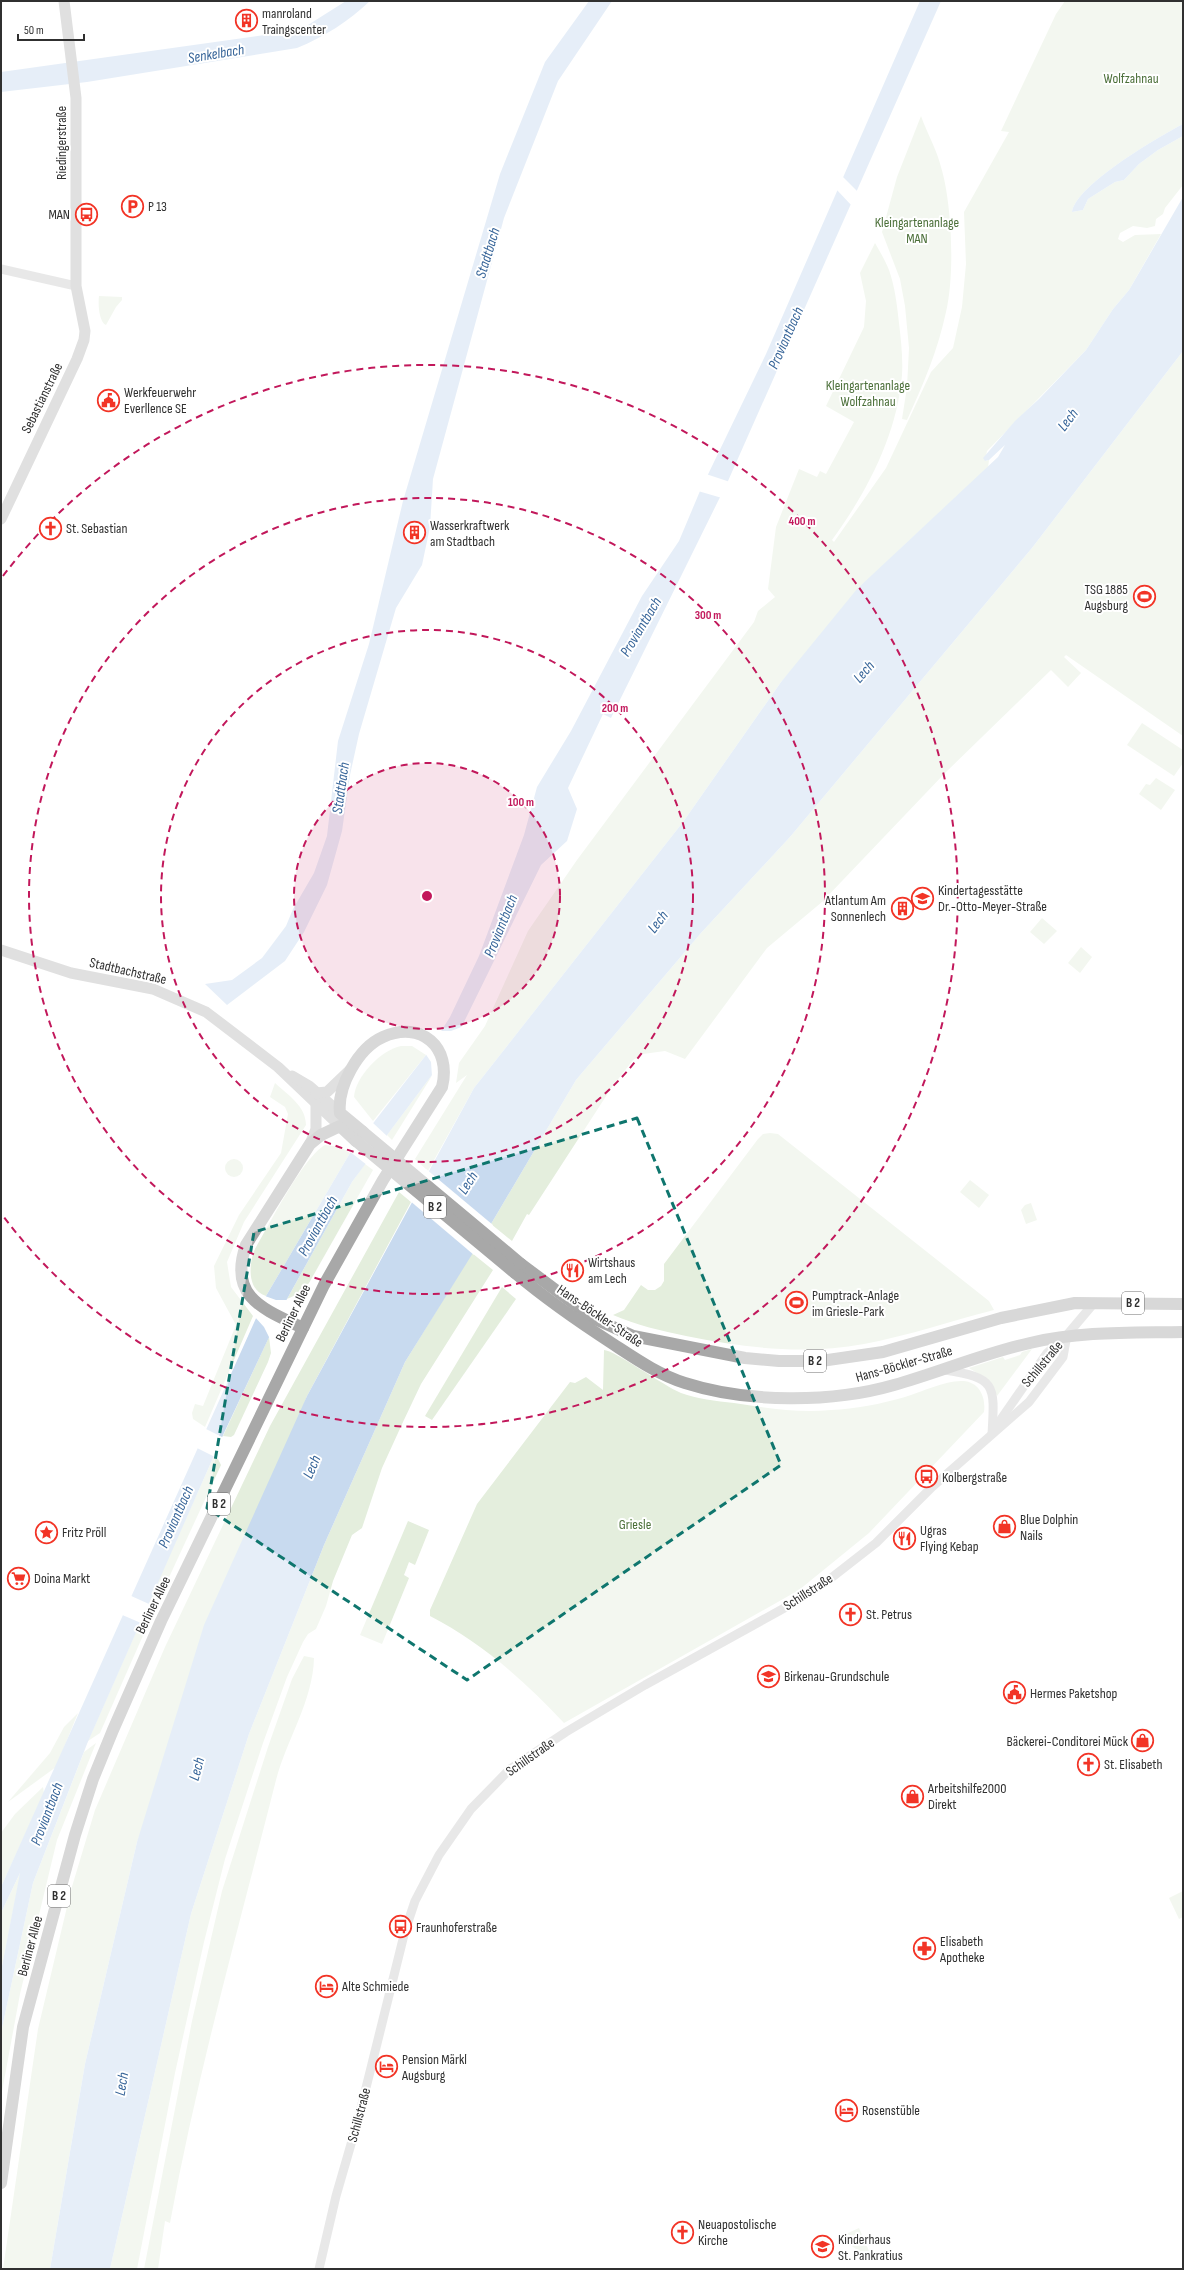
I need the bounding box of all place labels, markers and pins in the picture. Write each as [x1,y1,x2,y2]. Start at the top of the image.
place label: manroland Traingscenter [262,5,326,38]
building icon: manroland Traingscenter [234,8,260,34]
parking icon: P 13 [119,193,145,219]
place label: P 13 [148,198,167,215]
bus stop icon: MAN [73,201,99,227]
place label: MAN [49,206,70,223]
place label: Werkfeuerwehr Everllence SE [124,384,196,417]
public building icon: Werkfeuerwehr Everllence SE [95,387,121,413]
church icon: St. Sebastian [37,515,63,541]
place label: Wasserkraftwerk am Stadtbach [430,517,510,550]
place label: St. Sebastian [66,520,127,537]
building icon: Wasserkraftwerk am Stadtbach [402,520,428,546]
place label: TSG 1885 Augsburg [1084,581,1128,614]
sports icon: TSG 1885 Augsburg [1131,584,1157,610]
place label: Kindertagesstätte Dr.-Otto-Meyer-Straße [938,882,1047,915]
school or university icon: Kindertagesstätte Dr.-Otto-Meyer-Straße [910,885,936,911]
centre of rings [420,889,434,903]
place label: Atlantum Am Sonnenlech [824,892,886,925]
building icon: Atlantum Am Sonnenlech [889,895,915,921]
place label: Wirtshaus am Lech [588,1254,635,1287]
restaurant icon: Wirtshaus am Lech [559,1257,585,1283]
place label: Pumptrack-Anlage im Griesle-Park [812,1287,899,1320]
sports icon: Pumptrack-Anlage im Griesle-Park [784,1290,810,1316]
bus stop icon: Kolbergstraße [913,1464,939,1490]
place label: Kolbergstraße [942,1469,1007,1486]
place label: Blue Dolphin Nails [1020,1511,1078,1544]
shop icon: Blue Dolphin Nails [992,1514,1018,1540]
place icon: Fritz Pröll [33,1519,59,1545]
place label: Ugras Flying Kebap [920,1522,979,1555]
place label: Fritz Pröll [62,1524,106,1541]
restaurant icon: Ugras Flying Kebap [891,1525,917,1551]
supermarket icon: Doina Markt [5,1565,31,1591]
place label: Doina Markt [34,1570,90,1587]
church icon: St. Petrus [838,1601,864,1627]
place label: St. Petrus [866,1606,912,1623]
school or university icon: Birkenau-Grundschule [756,1663,782,1689]
place label: Birkenau-Grundschule [784,1668,889,1685]
public building icon: Hermes Paketshop [1002,1680,1028,1706]
place label: Hermes Paketshop [1030,1685,1117,1702]
shop icon: Bäckerei-Conditorei Mück [1130,1728,1156,1754]
place label: Bäckerei-Conditorei Mück [1007,1733,1129,1750]
church icon: St. Elisabeth [1076,1751,1102,1777]
place label: St. Elisabeth [1104,1756,1163,1773]
place label: Arbeitshilfe2000 Direkt [927,1780,1007,1813]
shop icon: Arbeitshilfe2000 Direkt [900,1783,926,1809]
bus stop icon: Fraunhoferstraße [387,1914,413,1940]
place label: Fraunhoferstraße [416,1919,497,1936]
place label: Elisabeth Apotheke [939,1933,985,1966]
pharmacy icon: Elisabeth Apotheke [911,1936,937,1962]
hotel icon: Alte Schmiede [313,1973,339,1999]
place label: Alte Schmiede [341,1978,409,1995]
place label: Pension Märkl Augsburg [401,2051,467,2084]
hotel icon: Pension Märkl Augsburg [373,2054,399,2080]
hotel icon: Rosenstüble [834,2097,860,2123]
place label: Rosenstüble [862,2102,920,2119]
place label: Neuapostolische Kirche [698,2216,776,2249]
church icon: Neuapostolische Kirche [670,2219,696,2245]
place label: Kinderhaus St. Pankratius [838,2231,903,2264]
school or university icon: Kinderhaus St. Pankratius [809,2234,835,2260]

